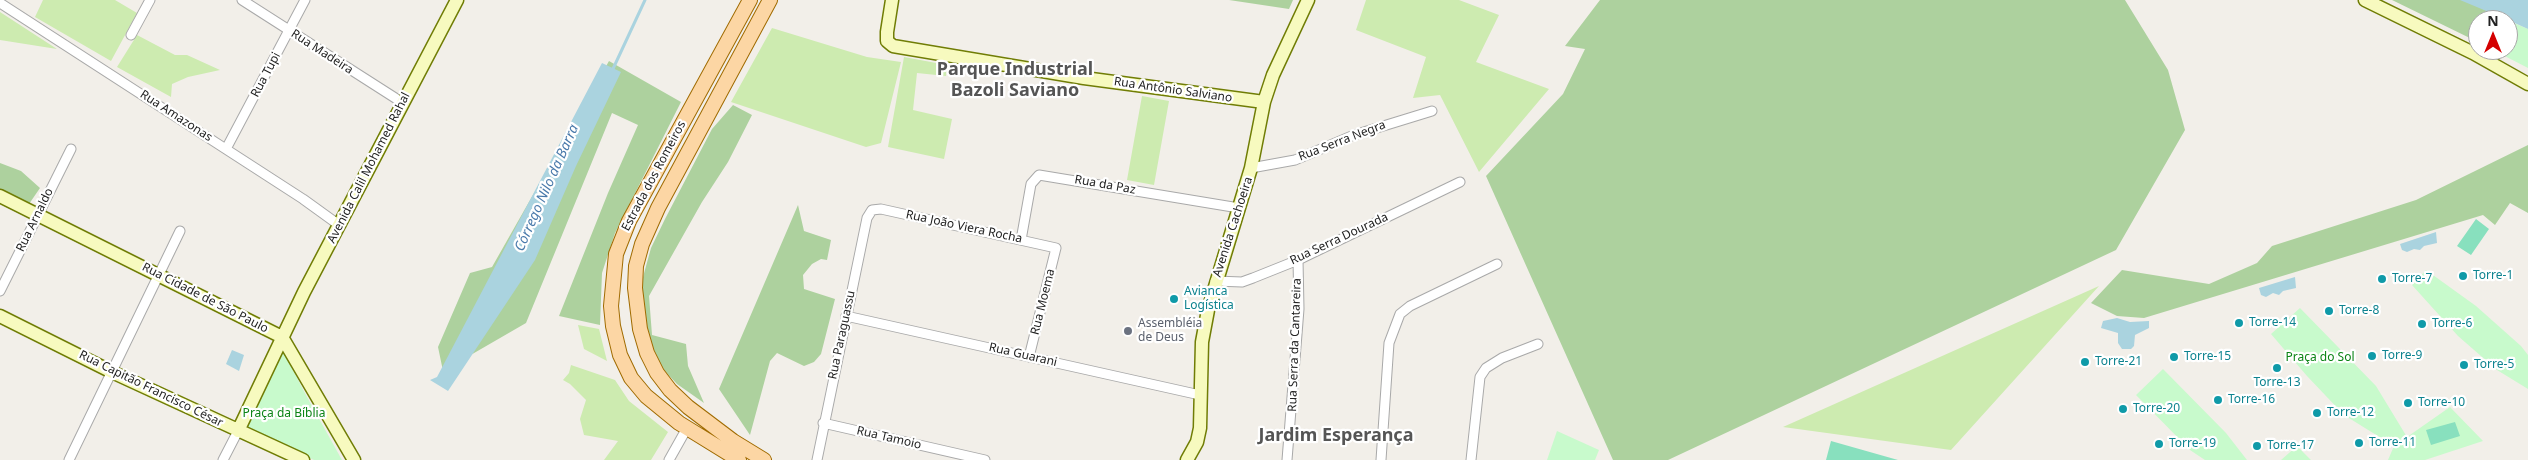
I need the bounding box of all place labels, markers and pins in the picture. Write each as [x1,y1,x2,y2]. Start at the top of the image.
place label: Torre-1 [2473,269,2513,283]
marker: Torre-1 [2457,270,2469,282]
place label: Torre-7 [2392,272,2432,286]
marker: Torre-7 [2376,273,2388,285]
place label: Avianca Logística [1184,285,1234,313]
marker: Avianca Logística [1168,293,1180,305]
place label: Torre-8 [2339,304,2379,318]
marker: Torre-8 [2323,305,2335,317]
place label: Torre-14 [2249,316,2296,330]
place label: Assembléia de Deus [1138,317,1202,345]
marker: Torre-14 [2233,317,2245,329]
place label: Torre-6 [2432,317,2472,331]
marker: Torre-6 [2416,318,2428,330]
marker: Assembléia de Deus [1122,325,1134,337]
place label: Torre-9 [2382,349,2422,363]
place label: Torre-15 [2184,350,2231,364]
marker: Torre-9 [2366,350,2378,362]
marker: Torre-15 [2168,351,2180,363]
place label: Torre-21 [2095,355,2142,369]
marker: Torre-21 [2079,356,2091,368]
place label: Torre-5 [2474,358,2514,372]
marker: Torre-5 [2458,359,2470,371]
marker: Torre-13 [2271,362,2283,374]
place label: Torre-13 [2253,376,2301,390]
place label: Torre-16 [2228,393,2275,407]
marker: Torre-16 [2212,394,2224,406]
place label: Torre-10 [2418,396,2465,410]
marker: Torre-10 [2402,397,2414,409]
place label: Torre-20 [2133,402,2180,416]
marker: Torre-20 [2117,403,2129,415]
place label: Torre-12 [2327,406,2374,420]
marker: Torre-12 [2311,407,2323,419]
place label: Torre-11 [2369,436,2416,450]
place label: Torre-19 [2169,437,2216,451]
marker: Torre-11 [2353,437,2365,449]
marker: Torre-19 [2153,438,2165,450]
place label: Torre-17 [2267,439,2314,453]
marker: Torre-17 [2251,440,2263,452]

